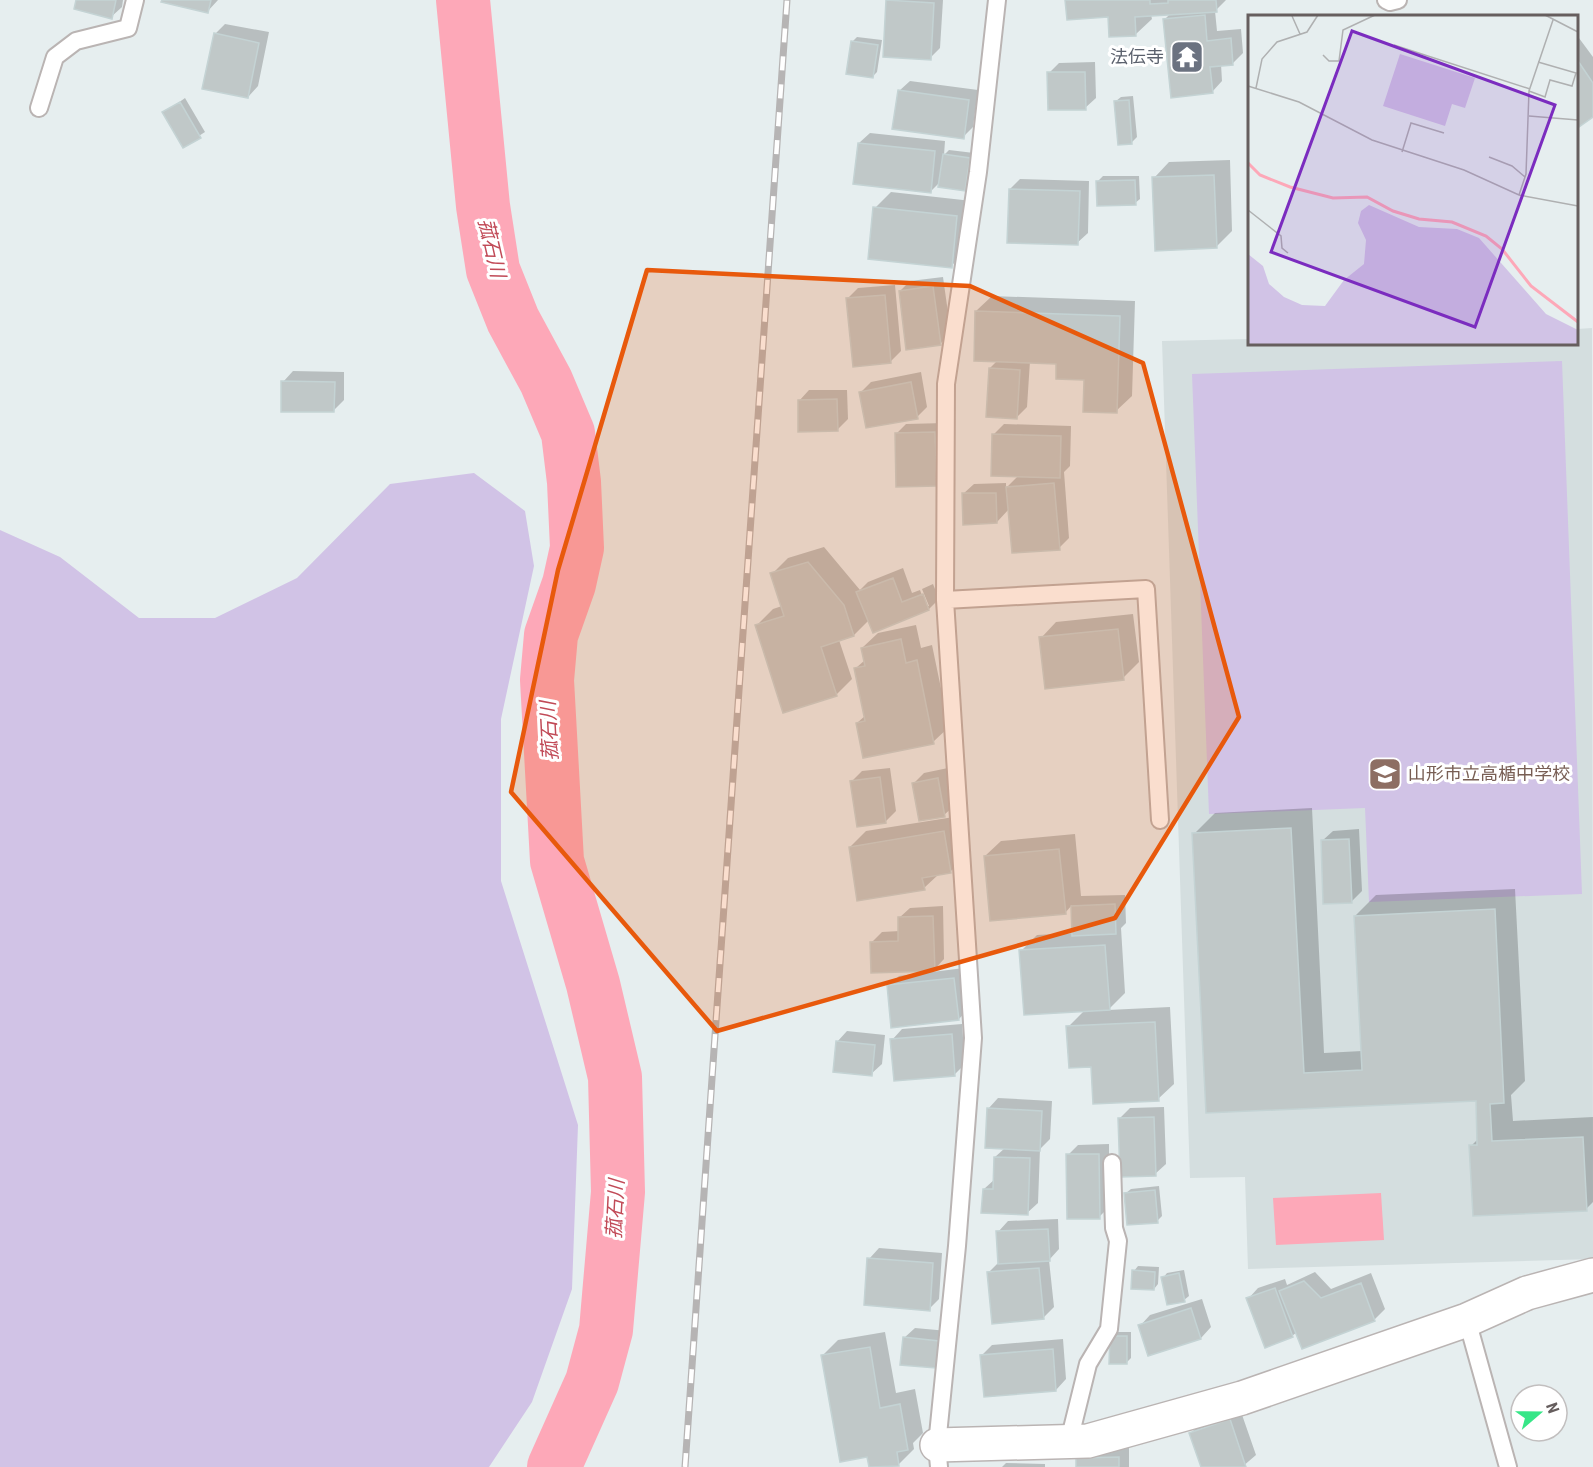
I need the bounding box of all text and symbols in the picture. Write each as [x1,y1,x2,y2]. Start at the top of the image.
inset map [1248,15,1578,345]
temple icon: 法伝寺 [1169,39,1205,75]
place label: 法伝寺 [1110,46,1164,67]
water label: 菰石川 [474,216,511,282]
water label: 菰石川 [535,698,563,762]
school or university icon: 山形市立高楯中学校 [1367,756,1403,792]
place label: 山形市立高楯中学校 [1408,763,1570,784]
water label: 菰石川 [601,1176,629,1240]
north arrow [1509,1383,1569,1443]
text: N [1542,1400,1563,1416]

